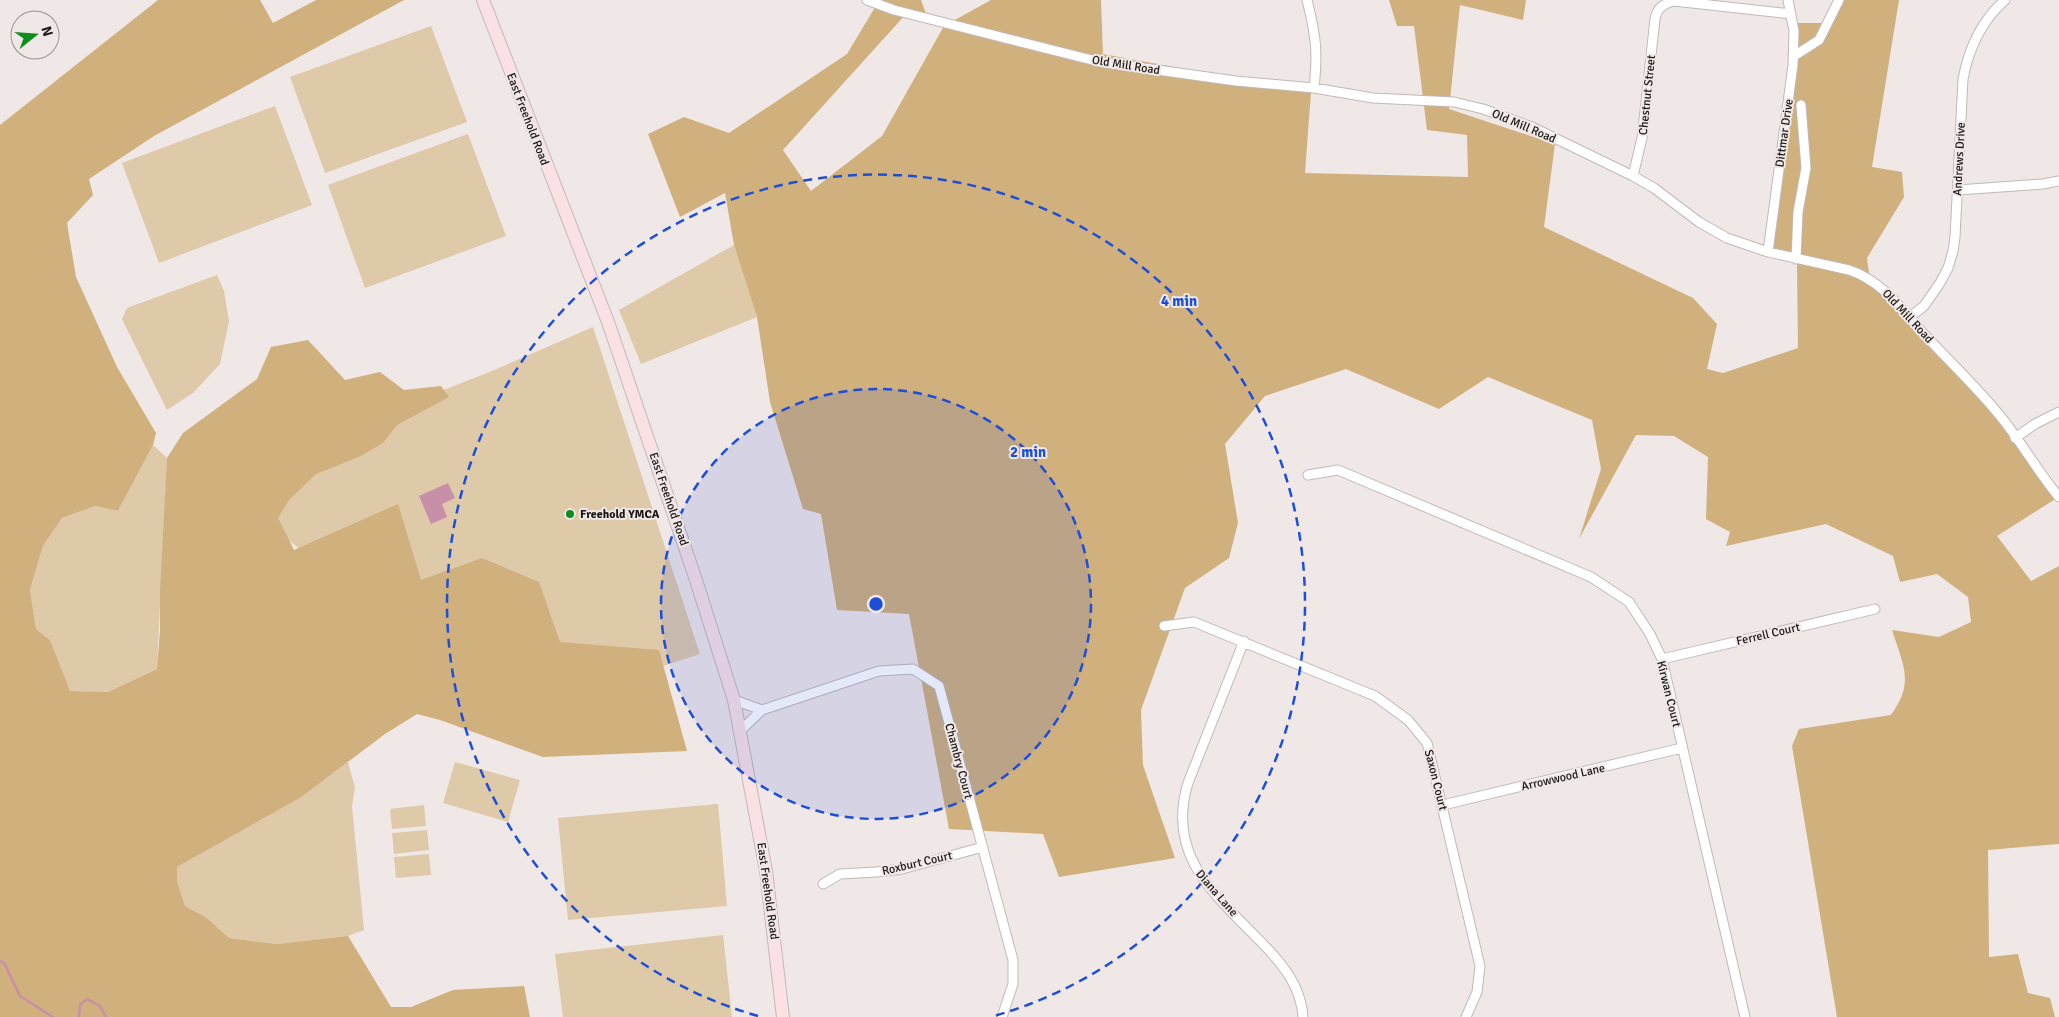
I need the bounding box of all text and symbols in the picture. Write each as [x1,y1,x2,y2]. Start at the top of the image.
north arrow [10,10,60,60]
text: N [37,24,57,38]
street label: Old Mill Road [1091,53,1161,78]
street label: Chestnut Street [1636,54,1659,136]
street label: East Freehold Road [503,71,552,168]
street label: Dittmar Drive [1772,98,1797,168]
street label: Old Mill Road [1489,106,1558,147]
street label: Andrews Drive [1950,122,1969,196]
street label: Old Mill Road [1879,286,1936,347]
text: 4 min [1161,292,1197,310]
text: 2 min [1010,443,1046,461]
street label: East Freehold Road [645,450,692,548]
place label: Freehold YMCA [580,507,660,522]
marker: Freehold YMCA [564,508,576,520]
centre of rings [867,595,885,613]
street label: Ferrell Court [1735,620,1801,649]
street label: Kirwan Court [1653,659,1684,729]
street label: Chambry Court [941,722,976,801]
street label: Saxon Court [1421,748,1450,812]
street label: Arrowwood Lane [1520,761,1606,794]
street label: East Freehold Road [753,842,782,941]
street label: Roxburt Court [880,848,954,879]
street label: Diana Lane [1192,867,1241,920]

